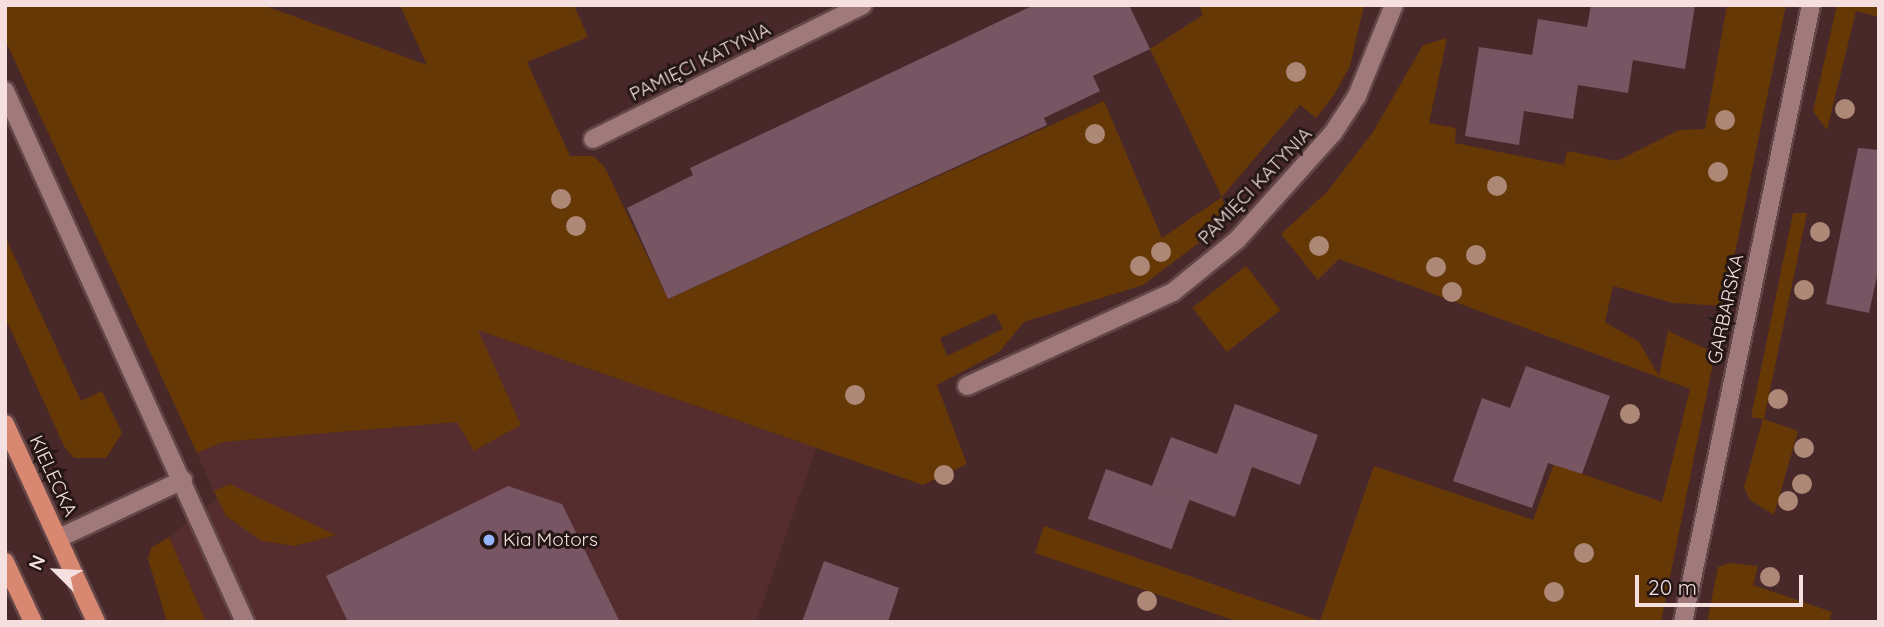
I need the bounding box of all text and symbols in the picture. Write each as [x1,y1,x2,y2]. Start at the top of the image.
street label: PAMIĘCI KATYNIA [626,18,774,106]
street label: PAMIĘCI KATYNIA [1193,123,1317,249]
street label: GARBARSKA [1703,252,1749,366]
street label: KIELECKA [24,432,82,520]
place label: Kia Motors [503,529,598,551]
marker: Kia Motors [481,532,497,548]
north arrow [21,536,91,606]
text: N [23,551,51,574]
scale bar [1639,560,1807,604]
text: 20 m [1648,574,1697,600]

